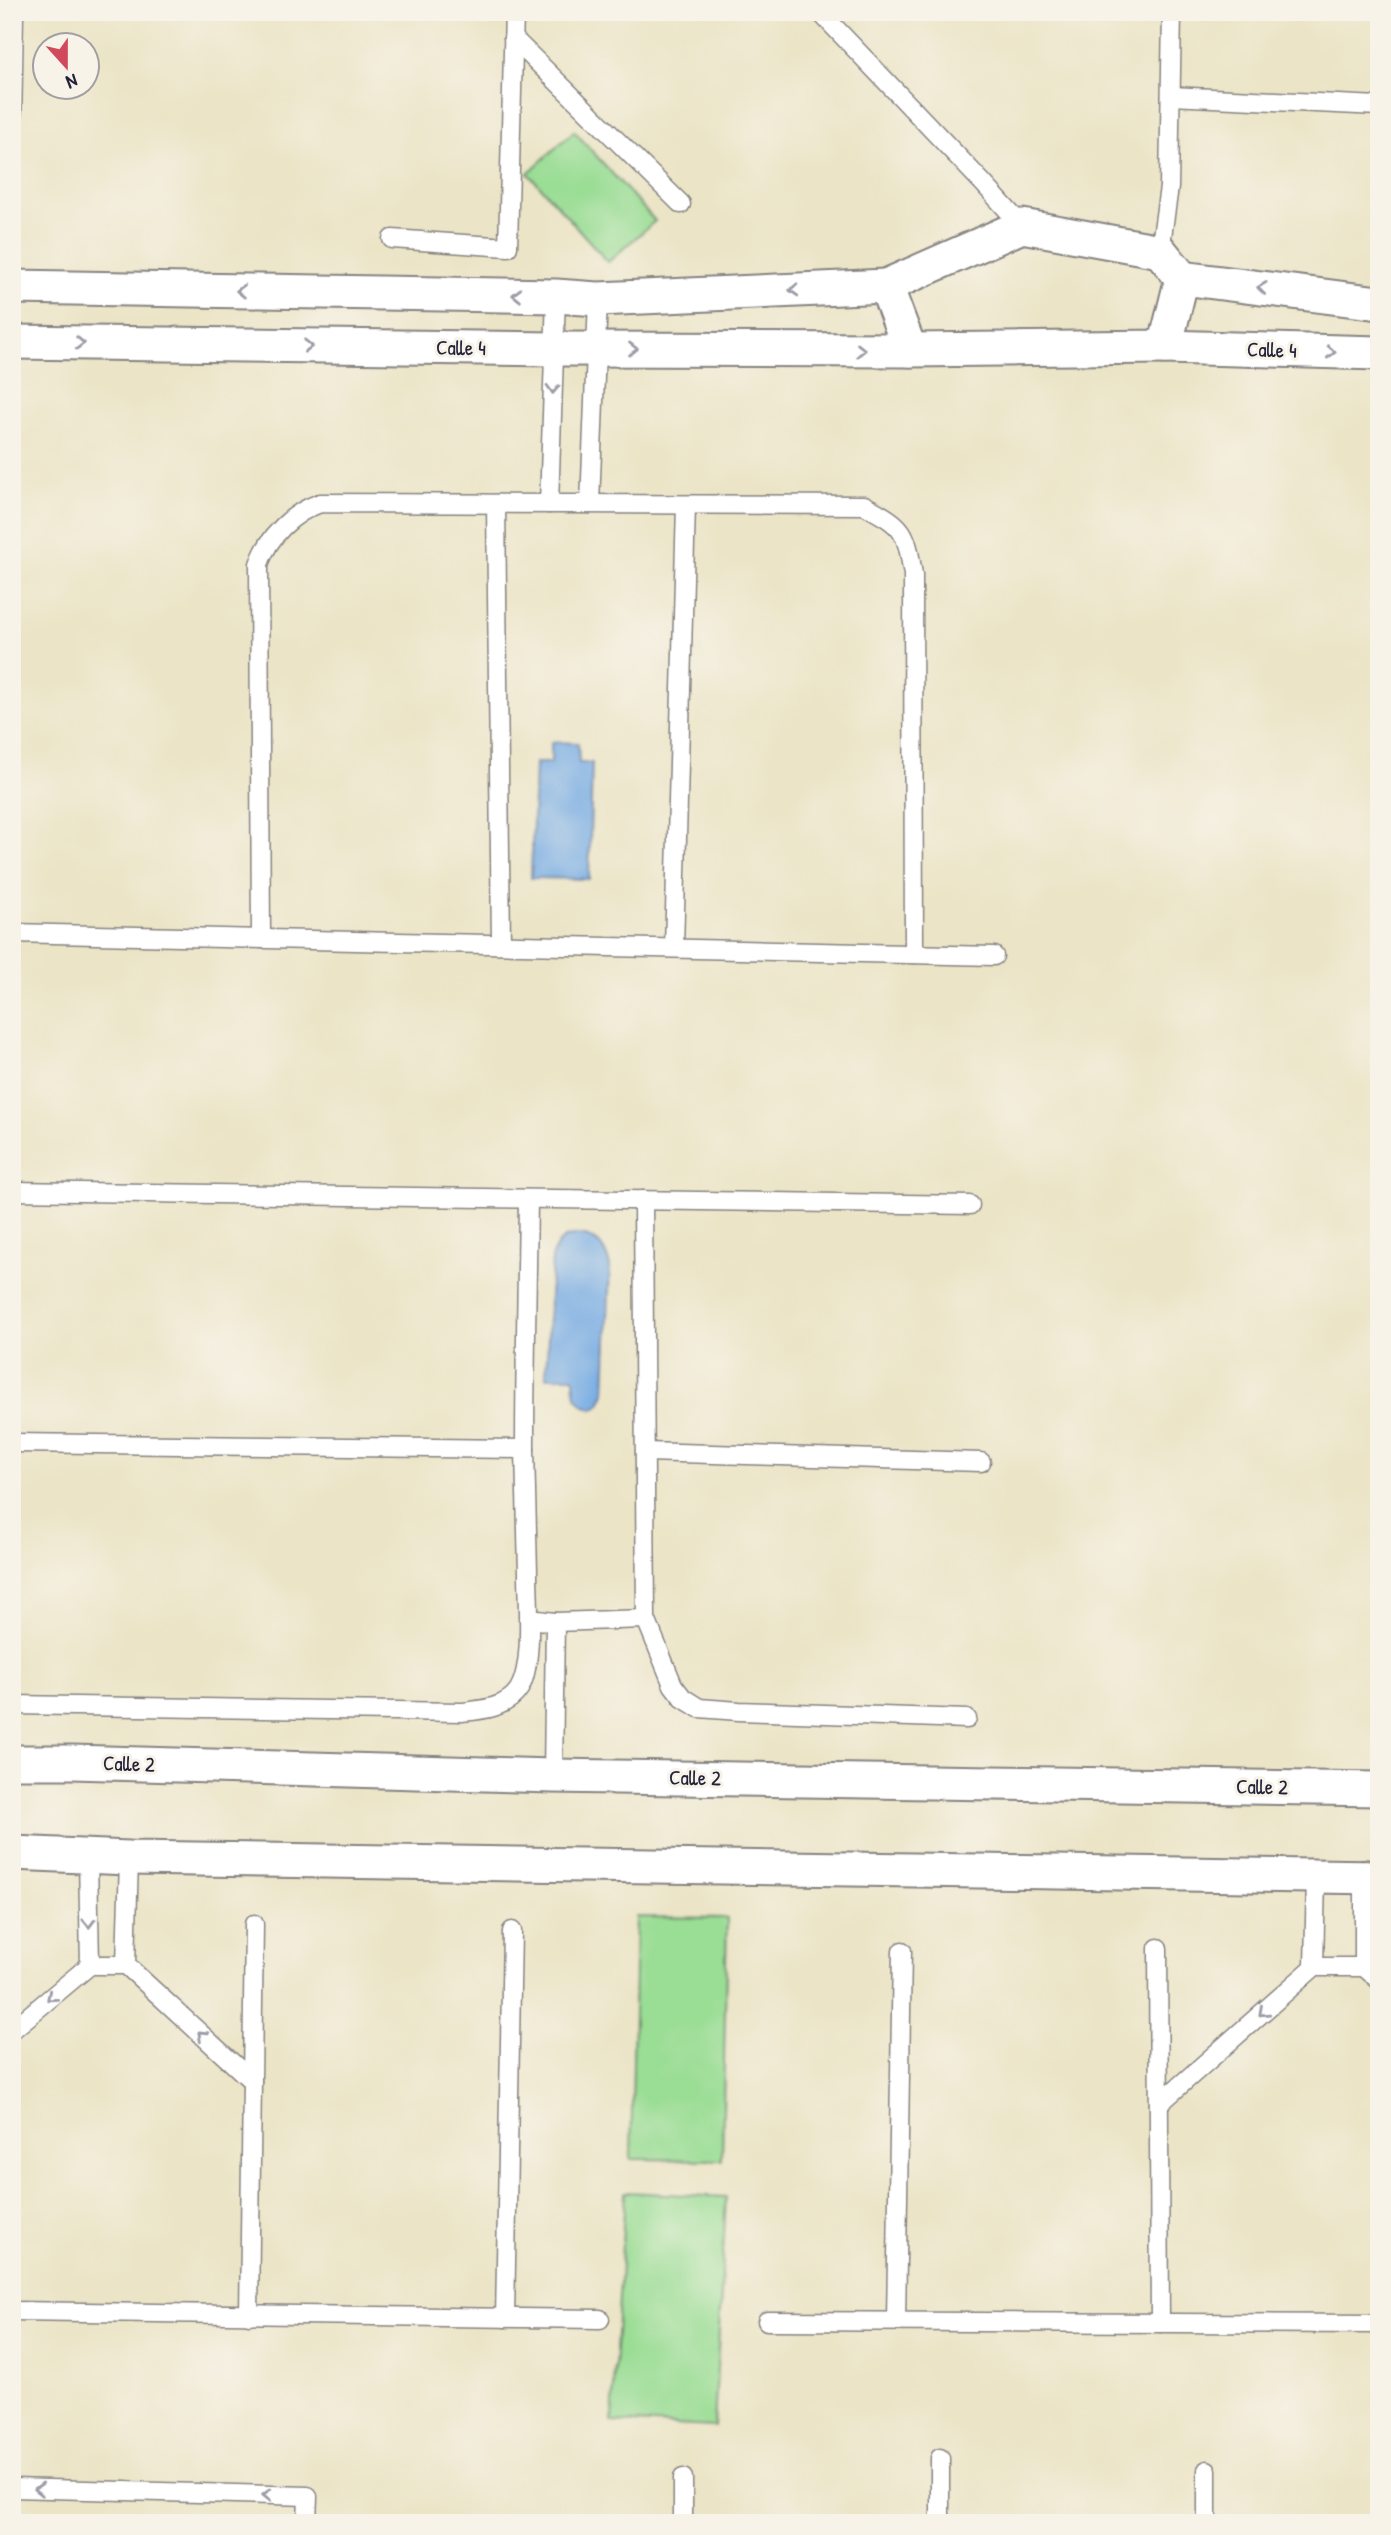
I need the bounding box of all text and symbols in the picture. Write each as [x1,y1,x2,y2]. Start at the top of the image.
north arrow [32,32,102,102]
text: N [63,68,81,96]
one-way arrow [1257,281,1268,296]
one-way arrow [788,282,799,297]
one-way arrow [235,283,246,298]
one-way arrow [512,287,522,303]
street label: Calle 4 [436,333,486,362]
street label: Calle 4 [1247,334,1298,365]
one-way arrow [76,335,86,351]
one-way arrow [303,338,314,354]
one-way arrow [629,341,639,357]
one-way arrow [856,342,867,358]
one-way arrow [1326,344,1337,359]
one-way arrow [545,383,560,394]
street label: Calle 2 [103,1748,156,1779]
street label: Calle 2 [669,1763,721,1792]
street label: Calle 2 [1236,1772,1288,1801]
one-way arrow [81,1918,97,1929]
one-way arrow [46,1989,59,2001]
one-way arrow [1258,2004,1271,2016]
one-way arrow [197,2030,210,2043]
one-way arrow [33,2481,44,2497]
one-way arrow [261,2487,271,2503]

